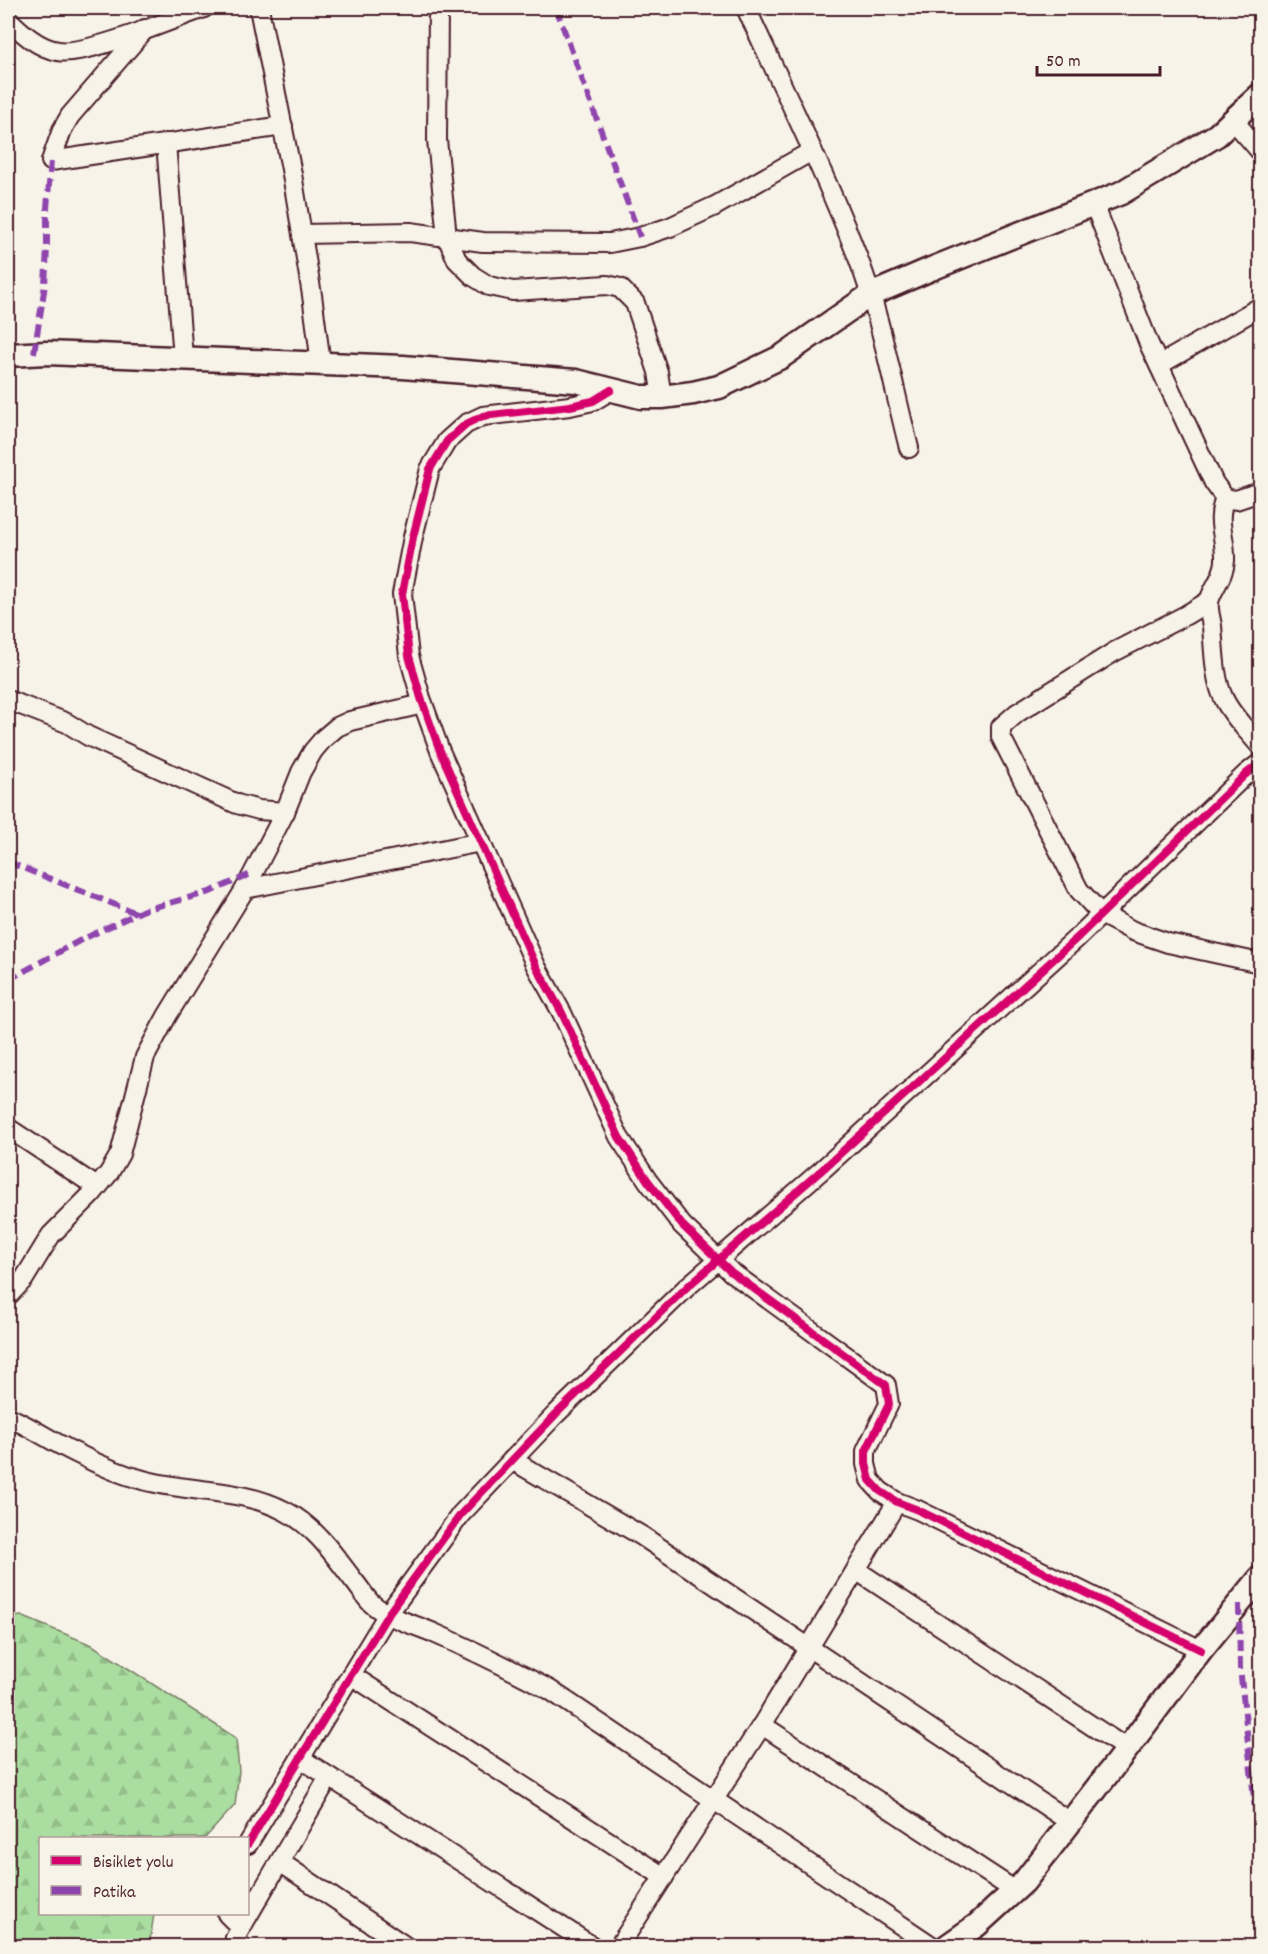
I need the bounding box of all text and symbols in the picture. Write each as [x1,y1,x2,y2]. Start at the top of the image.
scale bar [1037,39,1160,77]
text: 50 m [1046,50,1081,75]
legend [39,1837,249,1915]
text: Bisiklet yolu [93,1851,173,1876]
text: Patika [93,1881,136,1906]

